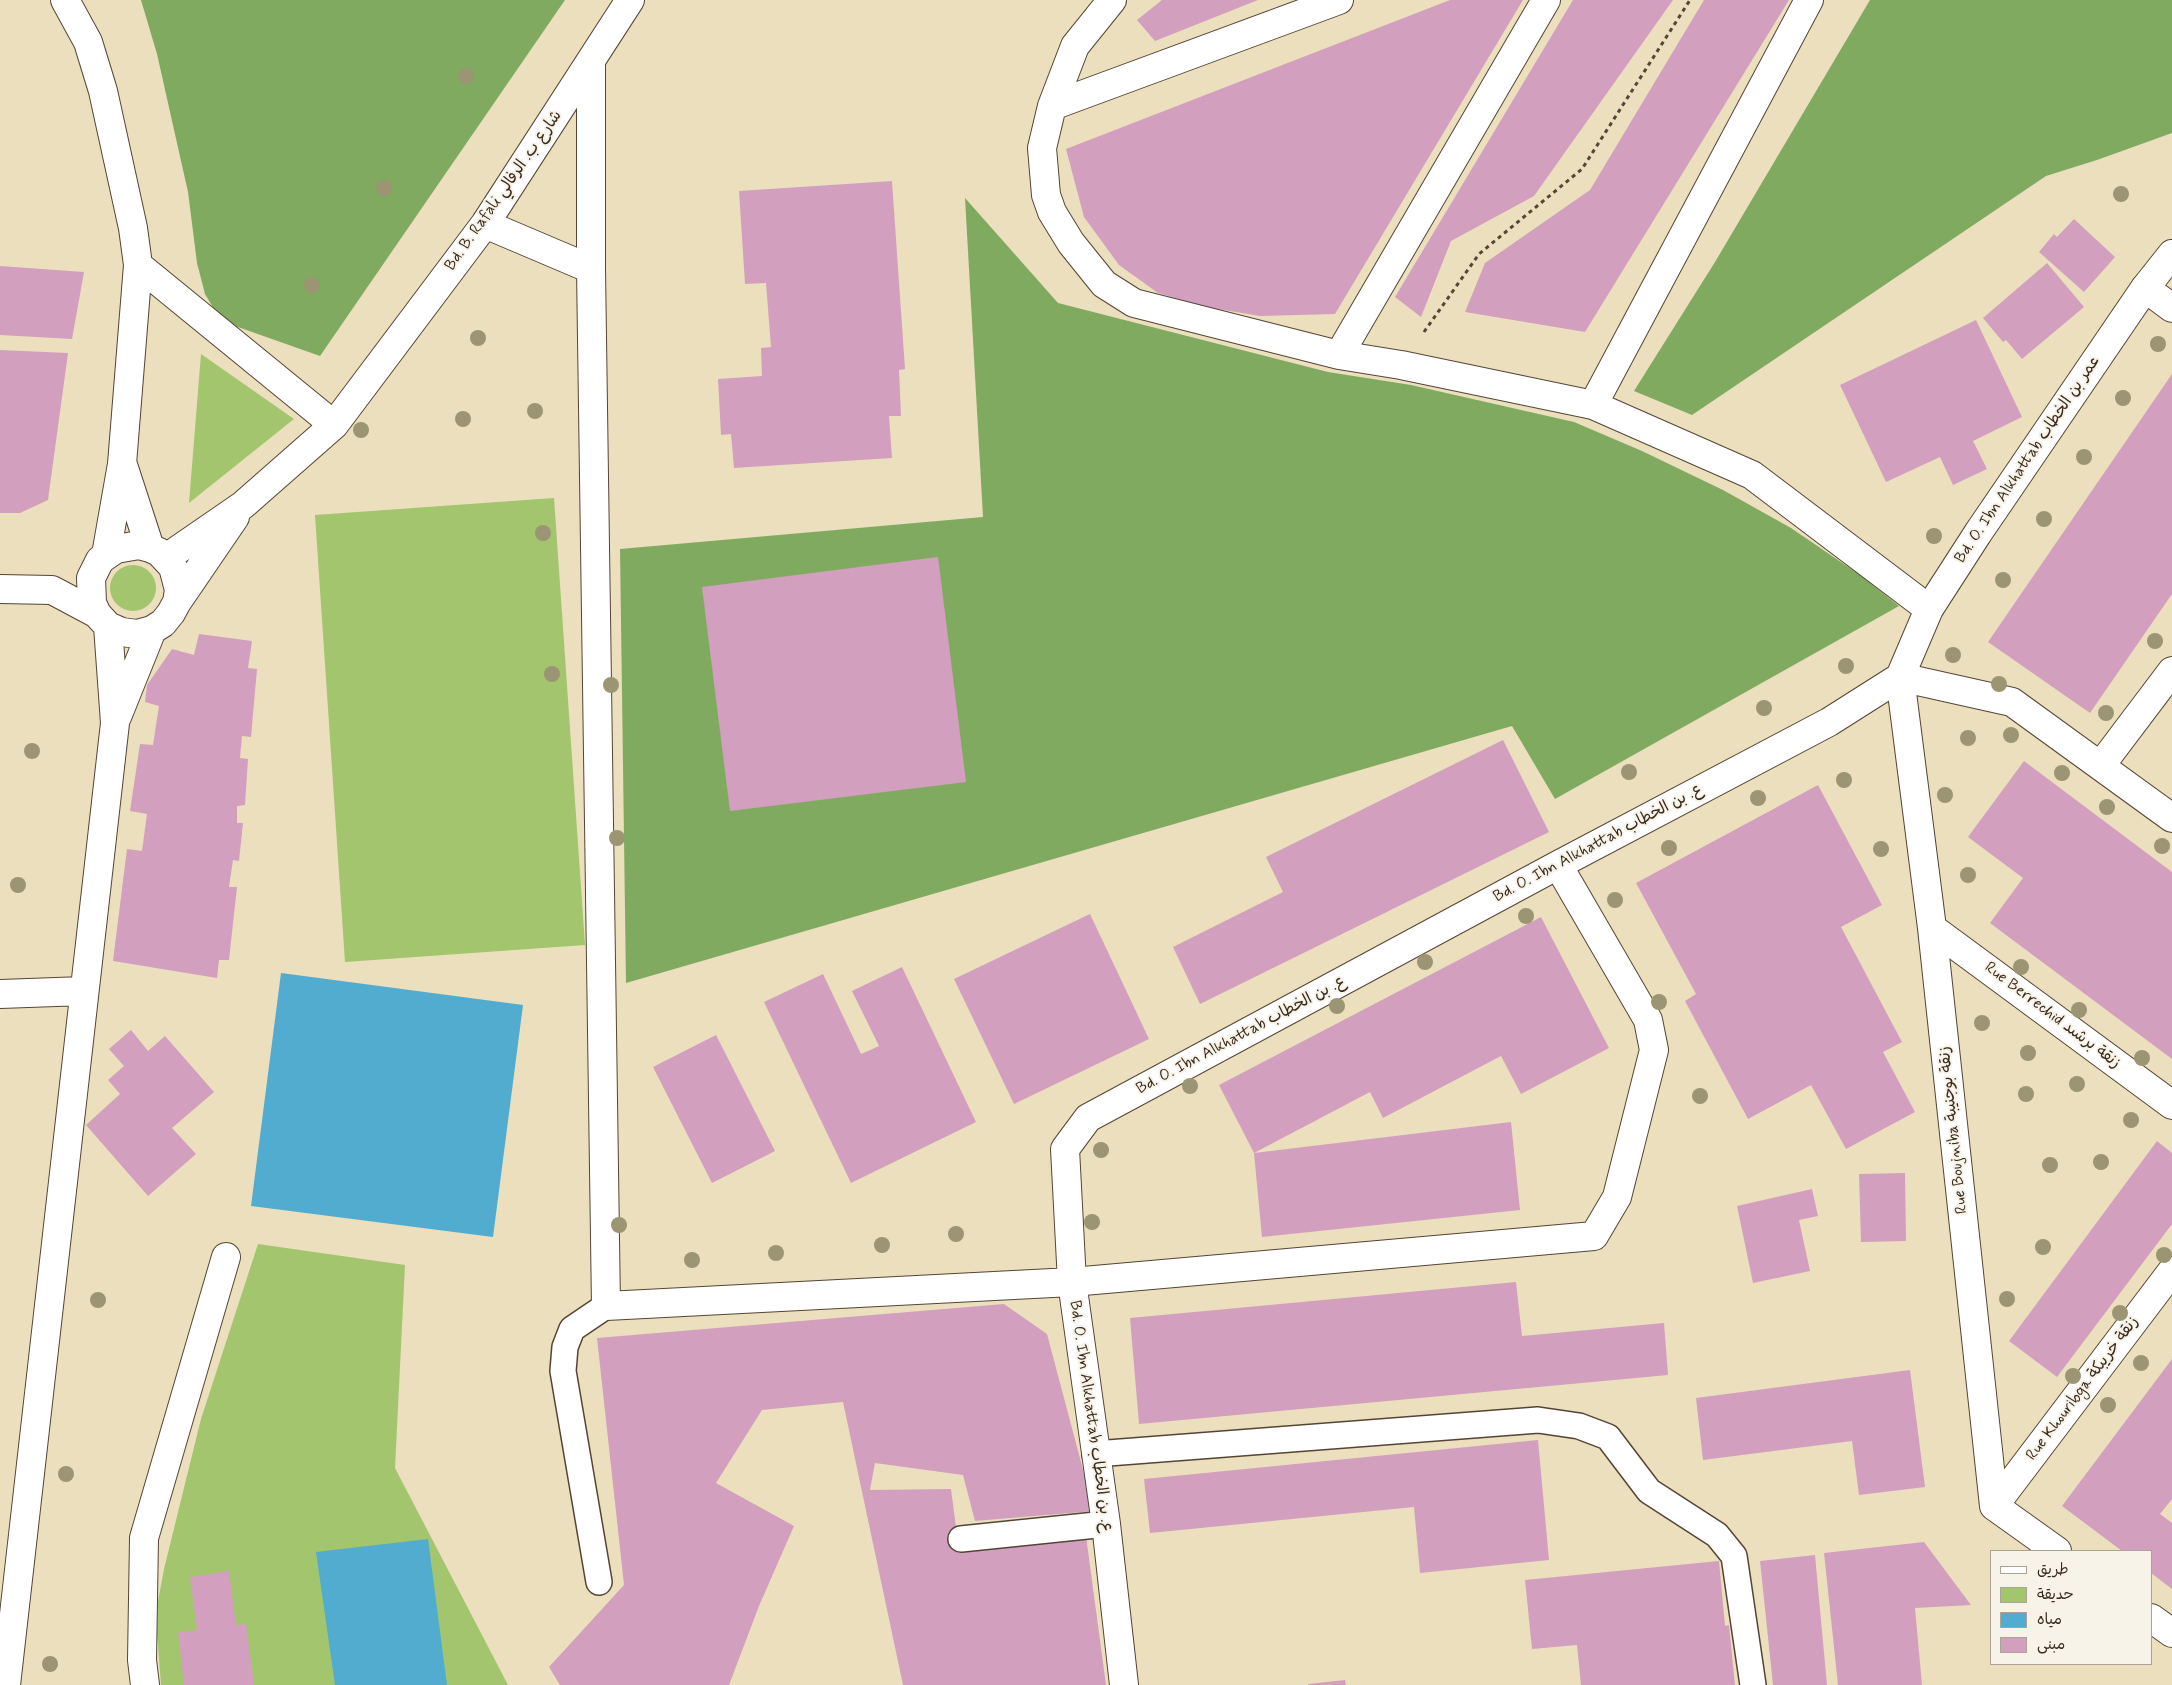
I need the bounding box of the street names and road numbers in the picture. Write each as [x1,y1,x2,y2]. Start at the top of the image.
street label: Bd. B. Rafali شارع ب. الرفالي [441,107,567,275]
street label: Bd. O. Ibn Alkhattab عمر بن الخطاب [1951,353,2105,567]
street label: Bd. O. Ibn Alkhattab ع. بن الخطاب [1490,781,1706,907]
street label: Rue Berrechid زنقة برشىد [1980,959,2124,1073]
street label: Bd. O. Ibn Alkhattab ع. بن الخطاب [1133,973,1349,1099]
street label: Rue Boujniba زنقة بوجنيبة [1936,1045,1972,1215]
street label: Bd. O. Ibn Alkhattab ع. بن الخطاب [1064,1299,1116,1533]
street label: Rue Khouribga زنقة خريبكة [2023,1313,2143,1465]

